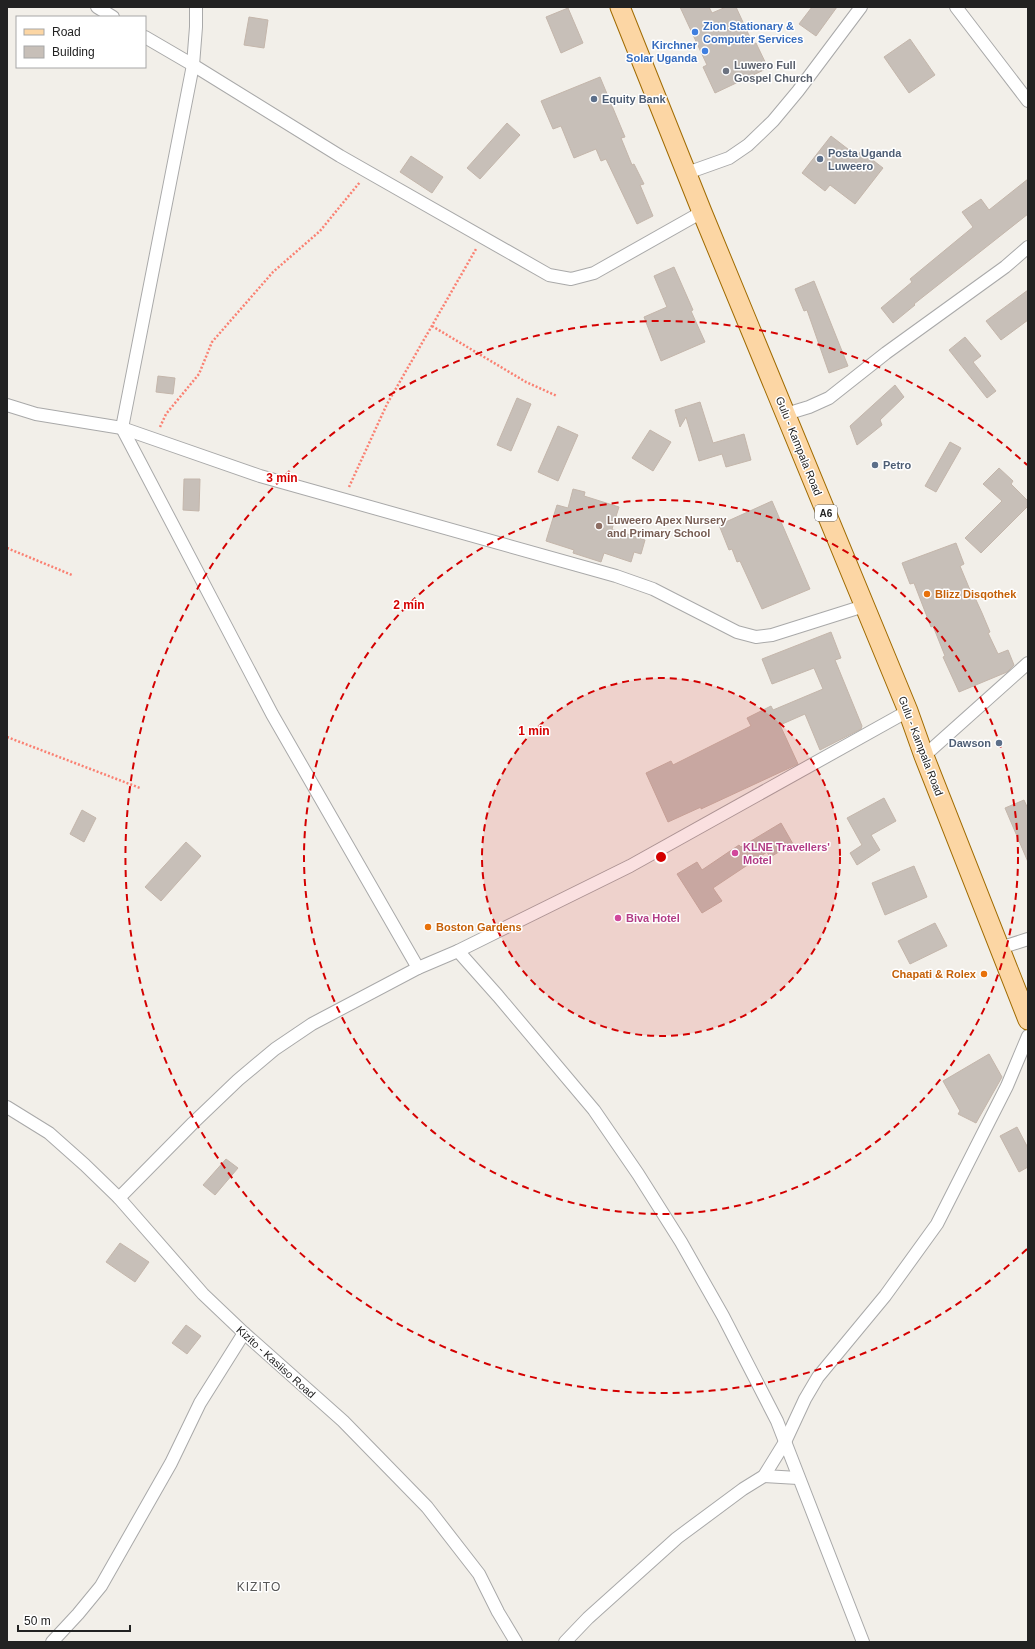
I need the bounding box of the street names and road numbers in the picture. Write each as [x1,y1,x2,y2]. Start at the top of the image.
street label: Gulu - Kampala Road [774,395,824,497]
road number: A6 [815,505,837,521]
street label: Gulu - Kampala Road [896,694,946,798]
street label: Kizito - Kasiiso Road [234,1324,318,1400]

